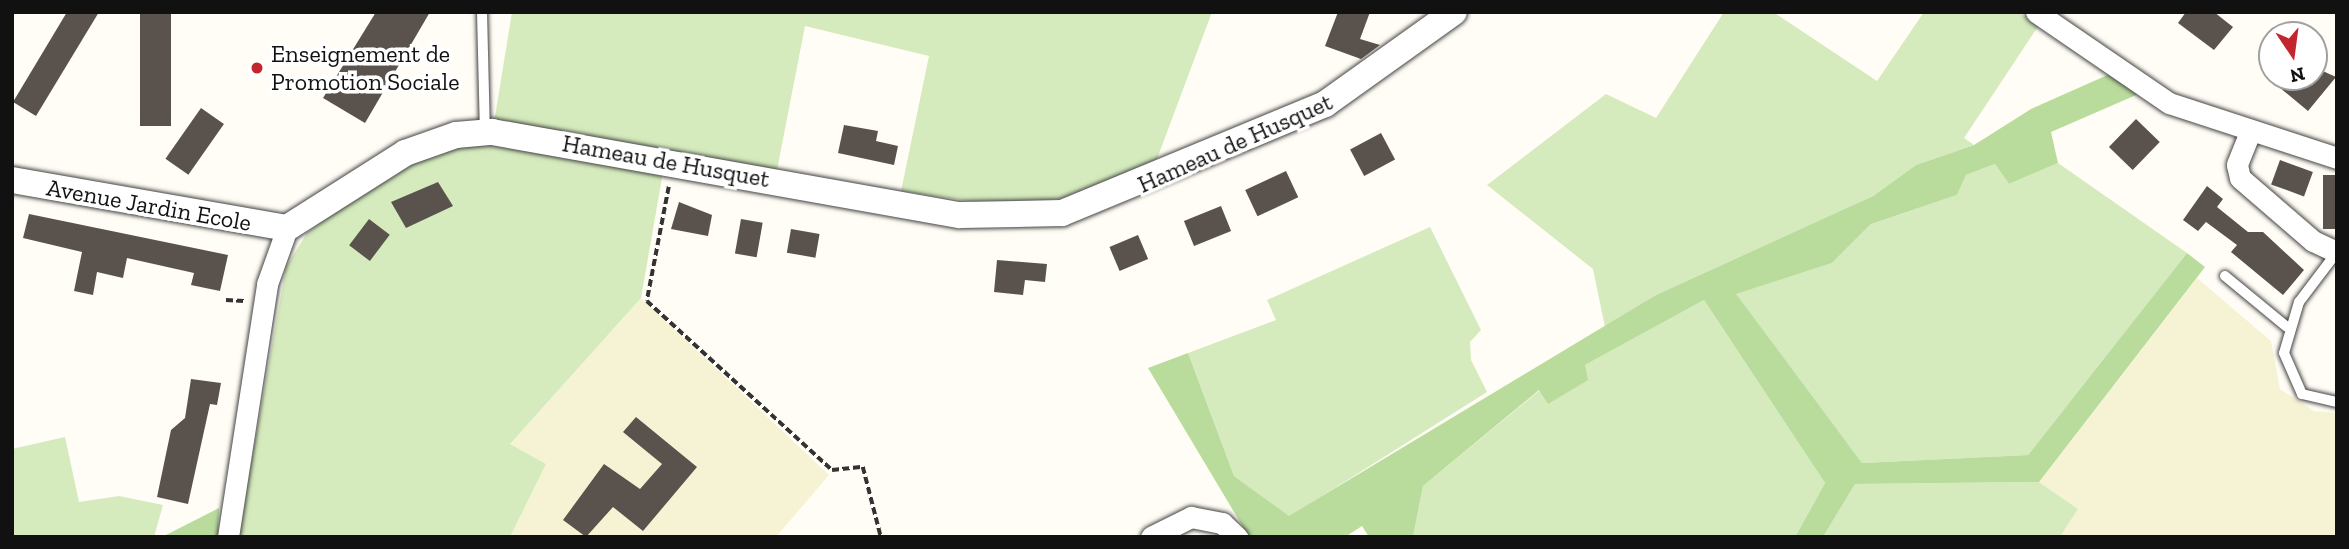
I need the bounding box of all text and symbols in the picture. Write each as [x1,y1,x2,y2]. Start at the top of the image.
north arrow [2258,21,2328,91]
place label: Enseignement de Promotion Sociale [271,40,459,96]
marker: Enseignement de Promotion Sociale [249,60,265,76]
text: N [2288,62,2307,88]
street label: Hameau de Husquet [1133,87,1337,199]
street label: Hameau de Husquet [560,129,772,193]
street label: Avenue Jardin Ecole [44,173,254,237]

